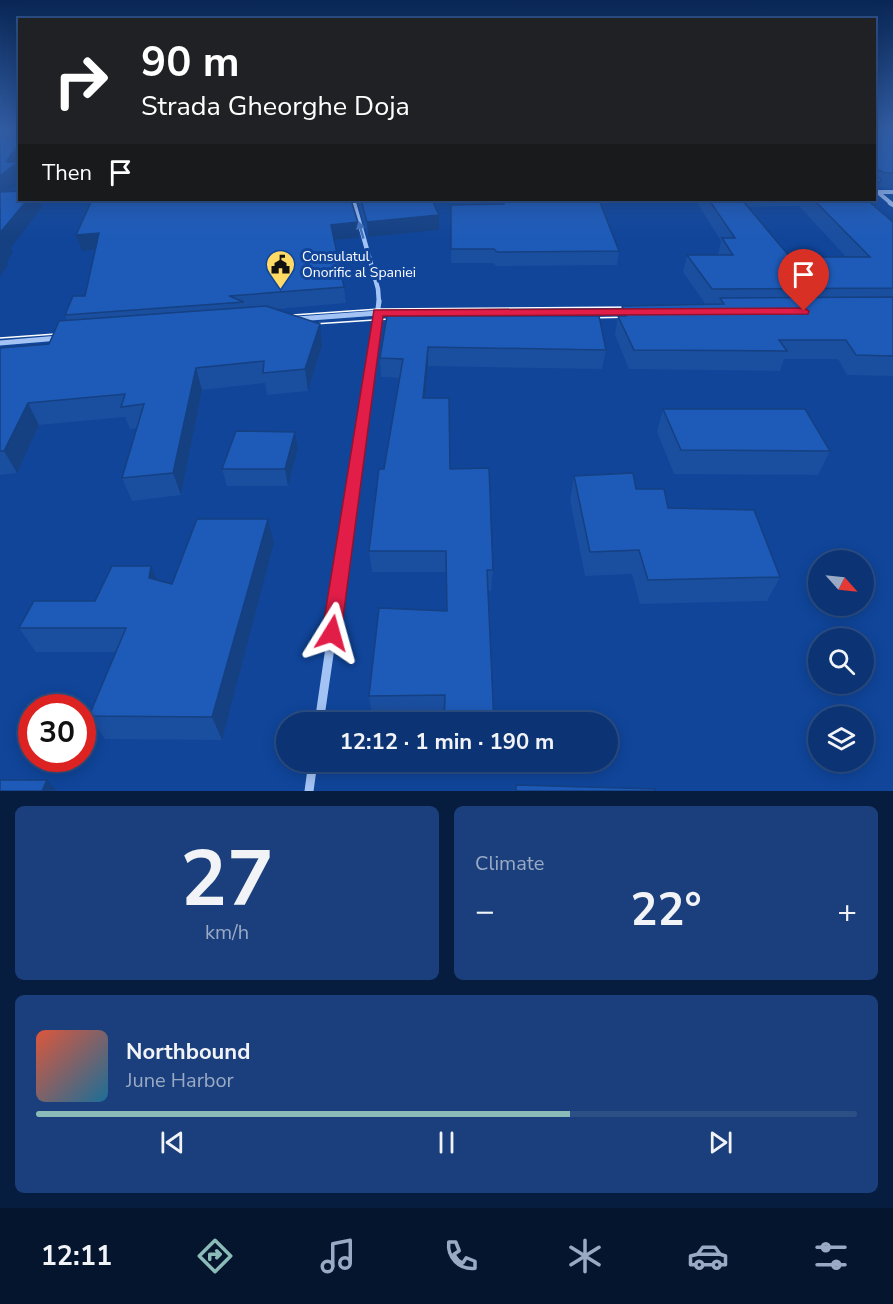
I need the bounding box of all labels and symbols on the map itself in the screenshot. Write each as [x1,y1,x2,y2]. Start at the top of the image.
one-way arrow [356,221,365,239]
place label: Consulatul Onorific al Spaniei [302,247,416,282]
public building icon: Consulatul Onorific al Spaniei [265,248,297,290]
pin [778,249,829,311]
north arrow [808,550,874,616]
position arrow [300,601,364,665]
speed limit sign: 30 [18,694,96,772]

